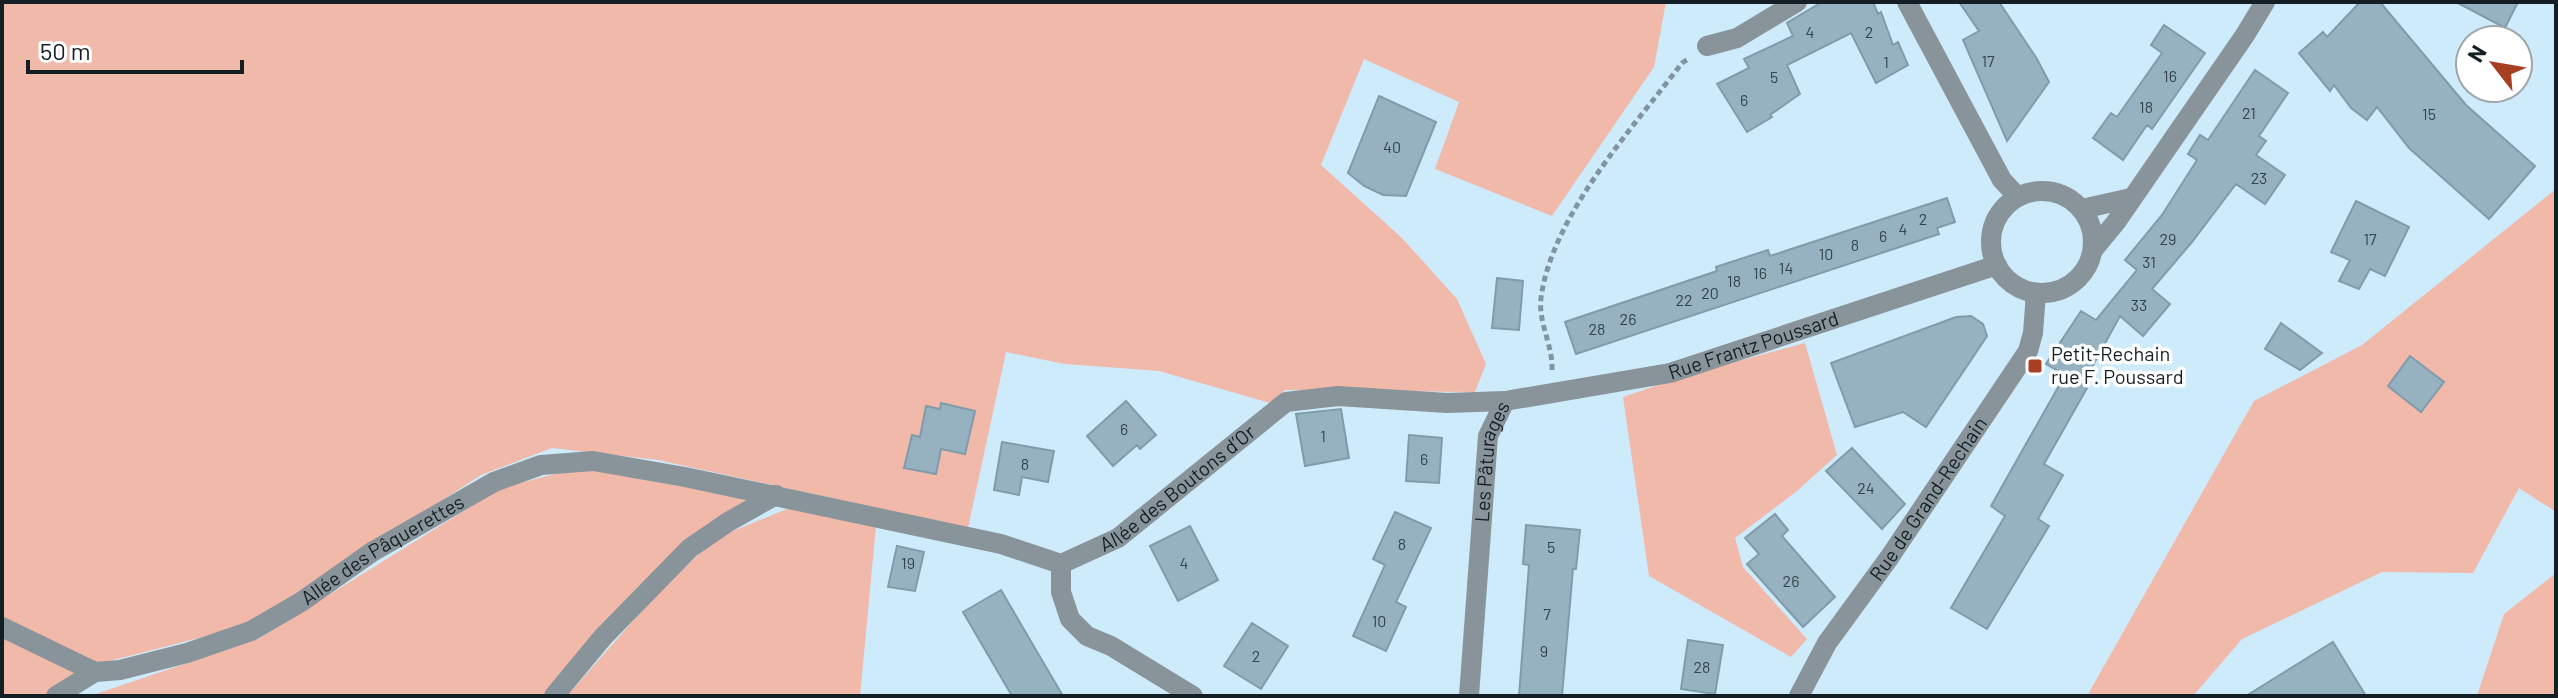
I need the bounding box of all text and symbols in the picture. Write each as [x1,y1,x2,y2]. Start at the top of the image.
house number: 4 [1806,22,1814,41]
house number: 2 [1865,22,1873,41]
scale bar [28,24,242,74]
north arrow [2454,24,2534,104]
text: 50 m [40,36,91,65]
text: N [2461,40,2491,66]
house number: 17 [1981,51,1995,70]
house number: 1 [1883,52,1889,71]
house number: 16 [2163,66,2177,85]
house number: 5 [1770,67,1778,86]
house number: 6 [1740,90,1748,109]
house number: 18 [2139,97,2153,116]
house number: 21 [2242,103,2256,122]
house number: 15 [2422,104,2436,123]
house number: 40 [1383,137,1401,156]
house number: 23 [2251,168,2267,187]
house number: 2 [1919,209,1927,228]
house number: 4 [1899,219,1907,238]
house number: 6 [1879,226,1887,245]
house number: 29 [2160,229,2176,248]
house number: 17 [2363,229,2377,248]
house number: 8 [1851,235,1859,254]
house number: 10 [1819,244,1833,263]
house number: 31 [2142,252,2156,271]
house number: 14 [1779,258,1793,277]
house number: 16 [1753,263,1767,282]
house number: 18 [1727,271,1741,290]
house number: 20 [1701,283,1719,302]
house number: 22 [1675,290,1693,309]
house number: 33 [2131,295,2147,314]
street label: Rue Frantz Poussard [1665,305,1841,384]
house number: 26 [1620,309,1636,328]
house number: 28 [1589,319,1605,338]
place label: Petit-Rechain rue F. Poussard [2051,341,2184,388]
marker: Petit-Rechain rue F. Poussard [2026,357,2044,375]
street label: Les Pâturages [1469,397,1514,523]
street label: Rue de Grand-Rechain [1863,412,1991,585]
street label: Allée des Boutons d’Or [1096,419,1259,556]
house number: 6 [1120,419,1128,438]
house number: 1 [1320,426,1326,445]
house number: 6 [1420,449,1428,468]
house number: 8 [1021,454,1029,473]
house number: 24 [1857,478,1875,497]
street label: Allée des Pâquerettes [296,489,468,609]
house number: 8 [1398,534,1406,553]
house number: 5 [1547,537,1555,556]
house number: 19 [901,553,915,572]
house number: 4 [1180,553,1188,572]
house number: 26 [1783,571,1799,590]
house number: 7 [1543,604,1551,623]
house number: 10 [1372,611,1386,630]
house number: 9 [1540,641,1548,660]
house number: 2 [1252,646,1260,665]
house number: 28 [1694,657,1710,676]

